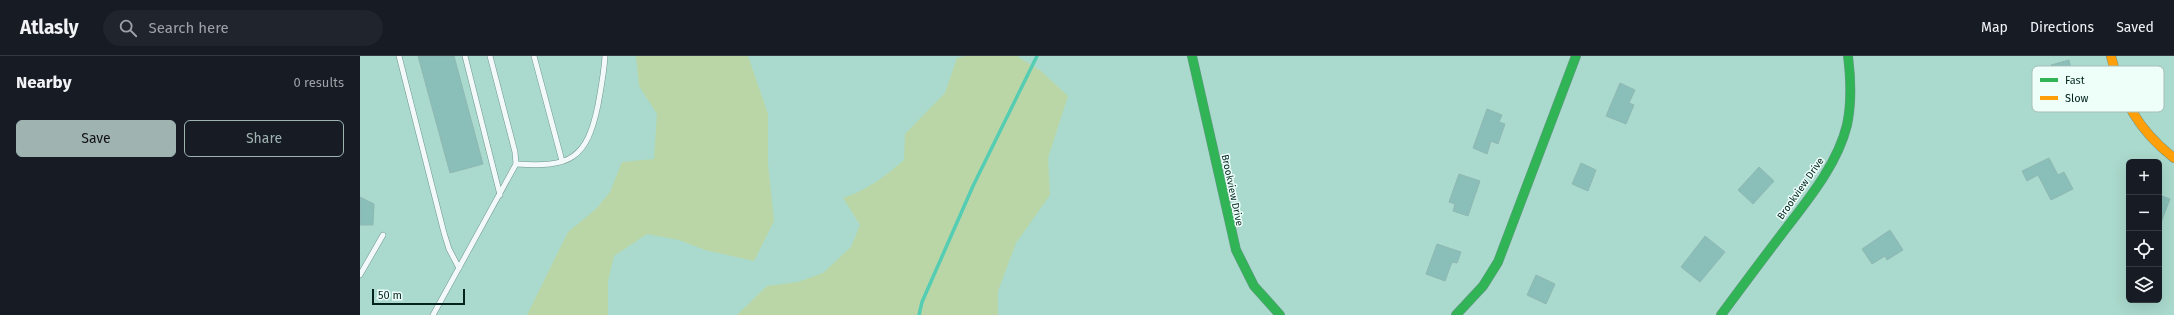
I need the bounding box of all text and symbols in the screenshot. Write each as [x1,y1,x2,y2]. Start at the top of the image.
search box [103,10,383,46]
text: Atlasly [20,16,79,39]
icon: search [117,17,139,39]
text: Search here [149,19,229,37]
text: Map [1981,19,2008,36]
text: Directions [2030,19,2094,36]
text: Saved [2116,19,2154,36]
legend [2032,66,2164,112]
text: Nearby [16,72,71,93]
text: Fast [2065,74,2085,87]
text: 0 results [293,75,344,90]
text: Slow [2065,92,2089,105]
button: Save [16,120,176,157]
button: Share [184,120,344,157]
street label: Brookview Drive [1219,153,1245,227]
street label: Brookview Drive [1775,155,1827,222]
map controls [2126,159,2162,303]
button: + [2126,159,2162,195]
button: − [2126,195,2162,231]
button: locate [2126,231,2162,267]
button: layers [2126,267,2162,303]
scale bar [372,287,465,306]
text: 50 m [378,289,402,302]

